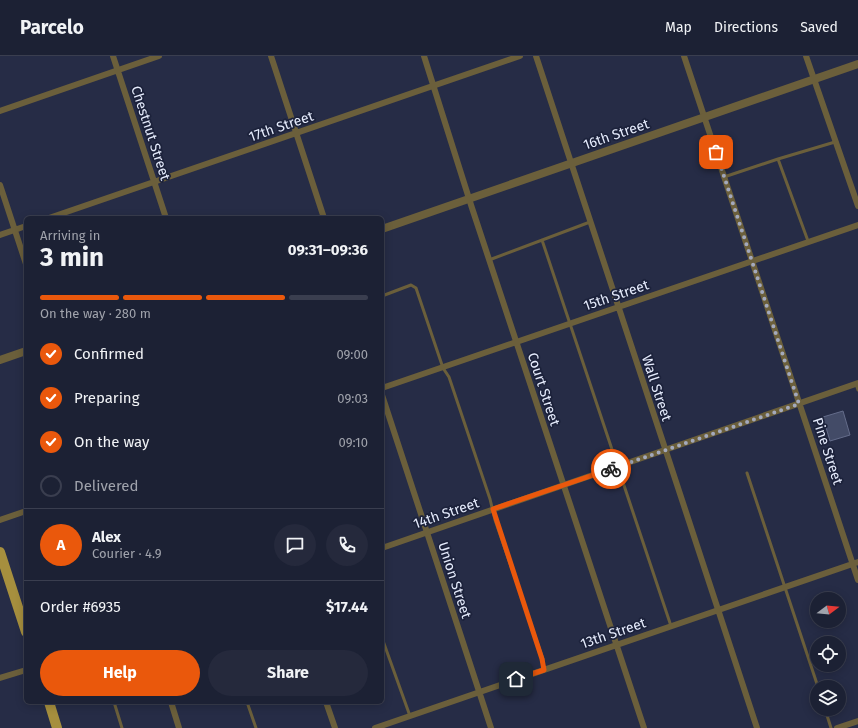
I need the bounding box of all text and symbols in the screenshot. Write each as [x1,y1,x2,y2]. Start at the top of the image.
text: Parcelo [20,16,84,39]
text: Map [665,19,692,36]
text: Directions [714,19,778,36]
text: Saved [800,19,838,36]
street label: Chestnut Street [127,84,174,183]
street label: 17th Street [247,107,317,145]
street label: 16th Street [581,115,652,154]
pin [699,135,733,169]
icon: bag [705,141,727,163]
text: Arriving in [40,228,100,243]
text: 09:31–09:36 [288,241,368,259]
text: 3 min [40,242,104,273]
street label: 15th Street [581,276,652,315]
text: On the way · 280 m [40,306,151,321]
icon: check [40,343,62,365]
text: Confirmed [74,345,144,363]
text: 09:00 [336,347,368,362]
street label: Court Street [524,350,564,429]
street label: Wall Street [638,353,675,424]
icon: check [40,387,62,409]
text: Preparing [74,389,139,407]
text: 09:03 [337,391,368,406]
street label: Pine Street [809,415,847,488]
icon: check [40,431,62,453]
text: On the way [74,433,149,451]
text: 09:10 [339,435,368,450]
courier [591,449,631,489]
icon: bike [600,458,622,480]
text: Delivered [74,477,138,495]
street label: 14th Street [411,494,482,533]
button: chat [274,524,316,566]
button: phone [326,524,368,566]
text: Alex [92,528,121,546]
text: A [57,536,65,554]
street label: Union Street [434,540,475,621]
text: Courier · 4.9 [92,546,162,561]
north arrow [810,592,846,628]
map controls [810,592,846,716]
text: Order #6935 [40,598,121,616]
text: $17.44 [326,598,368,616]
street label: 13th Street [578,614,649,653]
button: locate [810,636,846,672]
button: Help [40,650,200,696]
button: Share [208,650,368,696]
pin [499,662,533,696]
icon: home [505,668,527,690]
button: layers [810,680,846,716]

